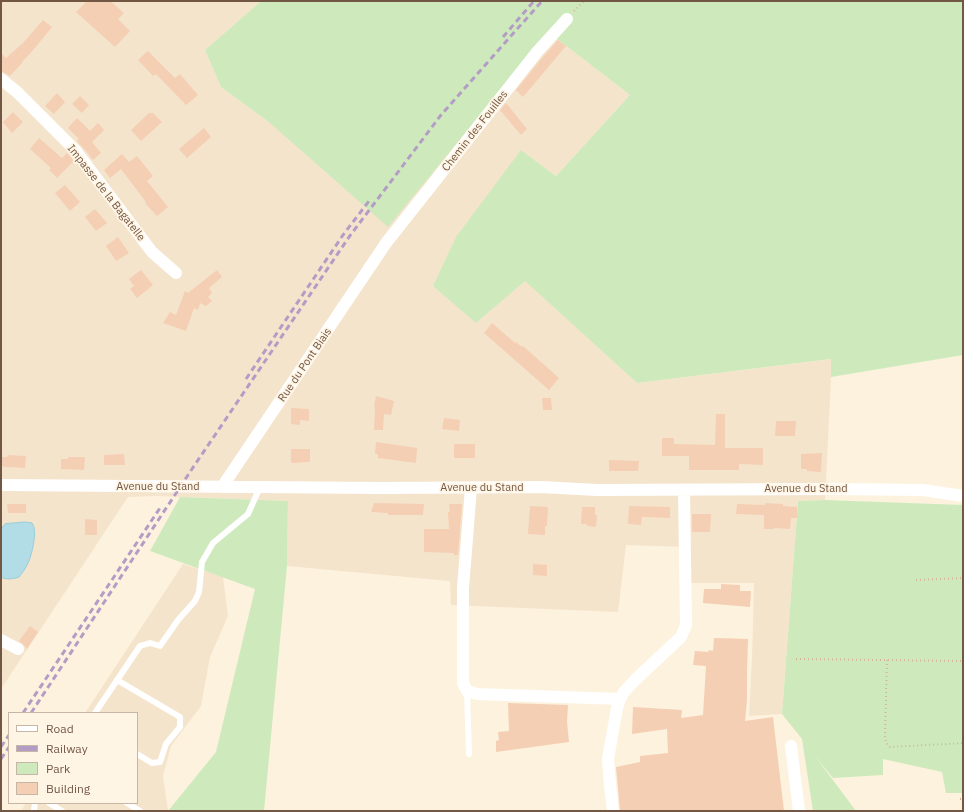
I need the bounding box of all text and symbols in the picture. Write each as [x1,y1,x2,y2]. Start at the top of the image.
street label: Chemin des Fouilles [439,88,511,174]
street label: Impasse de la Bagatelle [64,142,148,244]
street label: Rue du Pont Biais [275,326,335,404]
street label: Avenue du Stand [116,480,200,494]
street label: Avenue du Stand [440,481,524,495]
street label: Avenue du Stand [764,482,848,496]
legend [8,712,138,804]
text: Road [46,721,74,736]
text: Railway [46,741,88,756]
text: Park [46,761,70,776]
text: Building [46,781,90,796]

